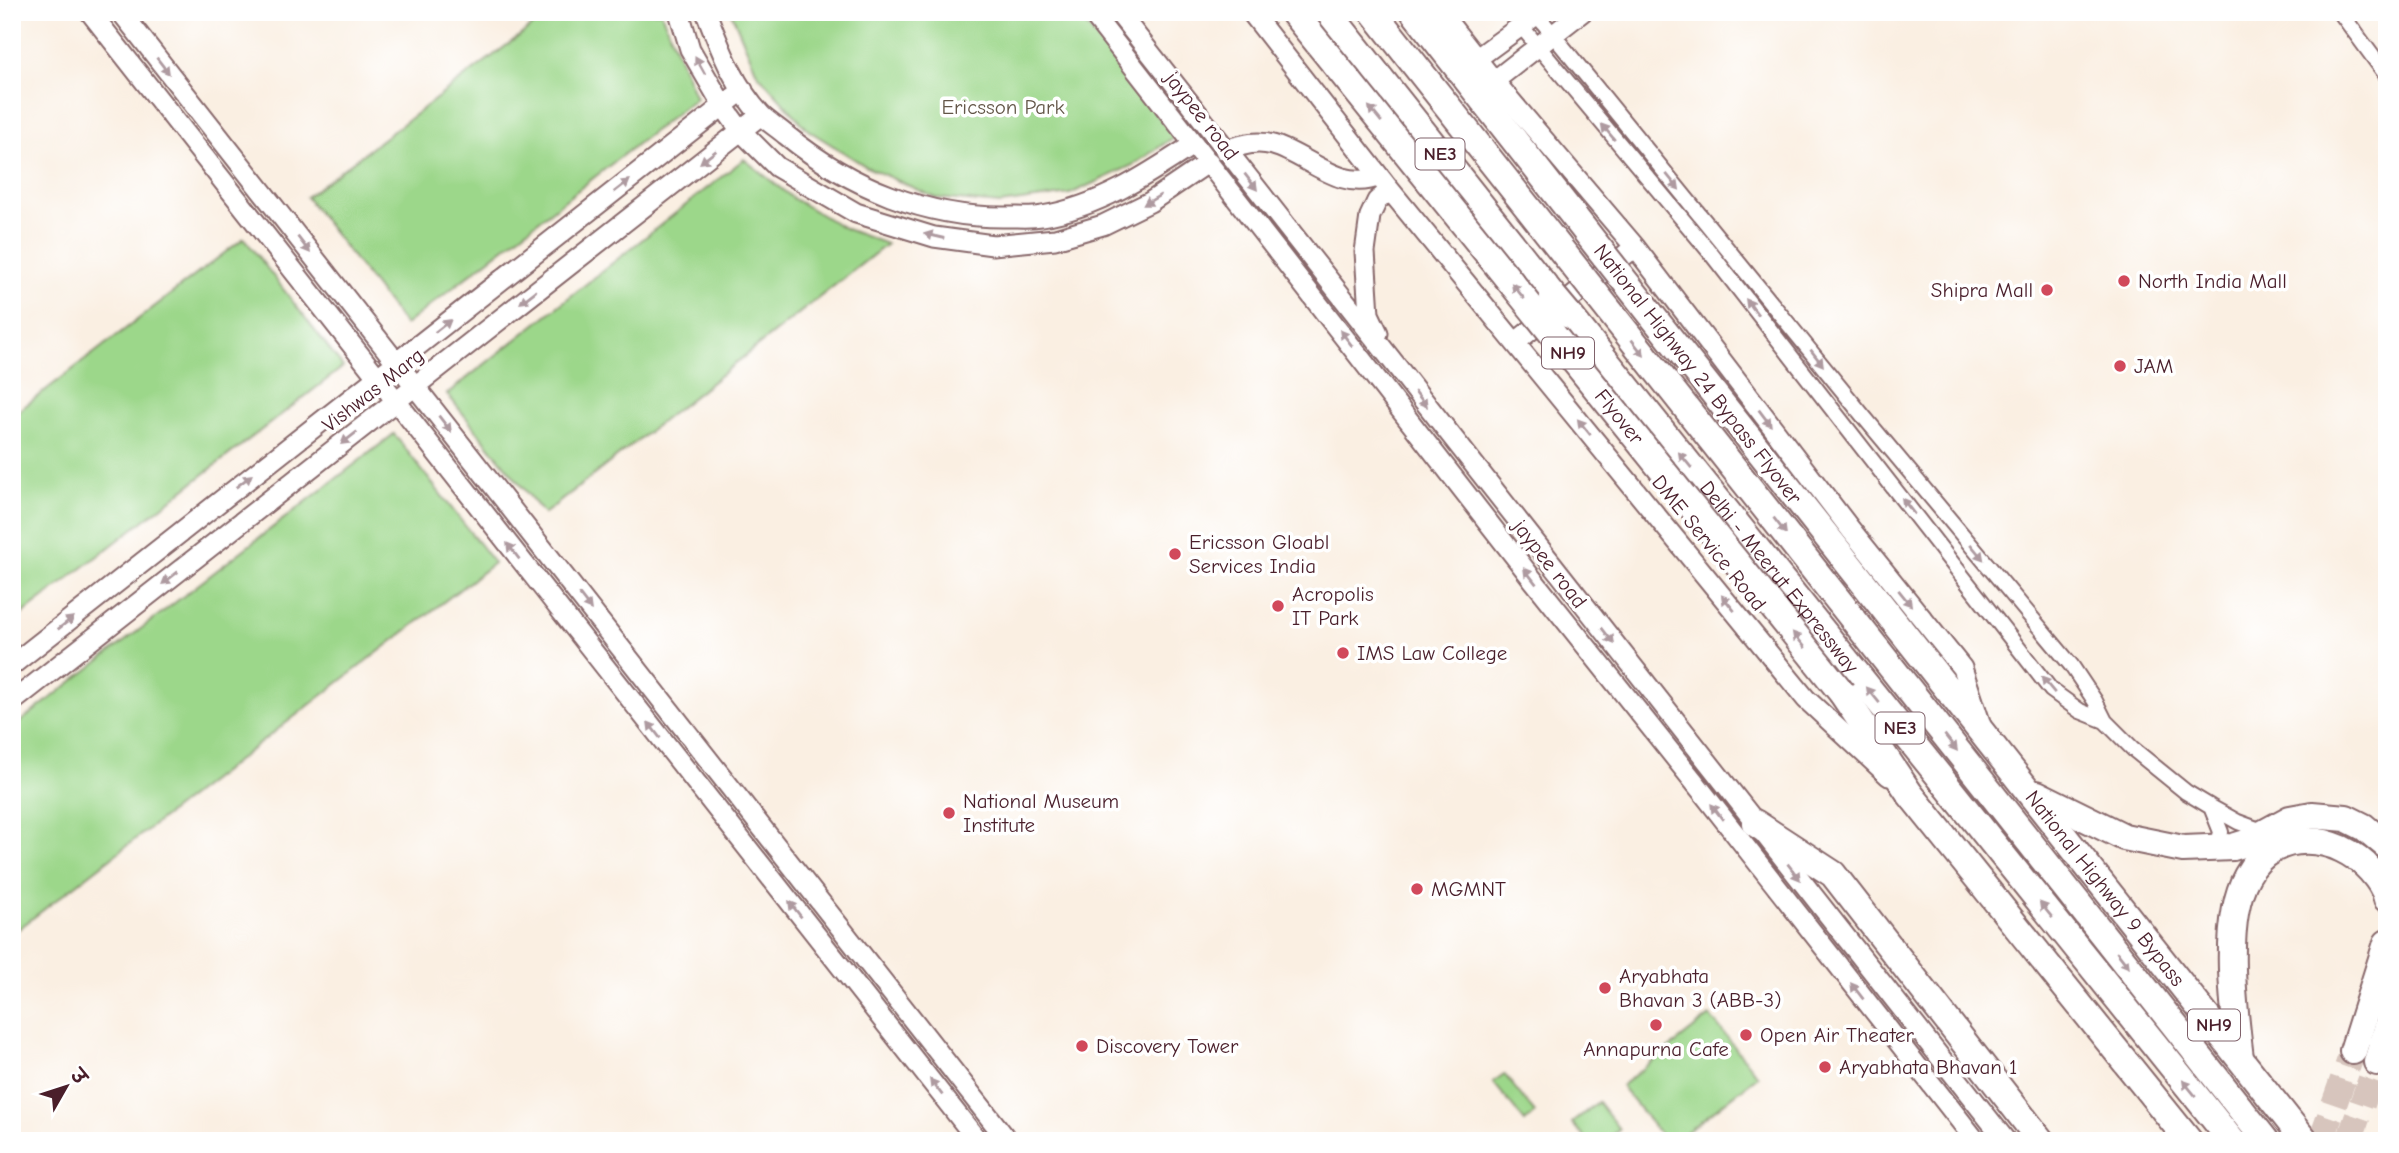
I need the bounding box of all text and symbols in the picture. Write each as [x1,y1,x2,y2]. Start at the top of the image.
one-way arrow [694,56,706,75]
one-way arrow [156,57,170,75]
street label: jaypee road [1159,65,1244,165]
park label: Ericsson Park [941,95,1065,119]
one-way arrow [1369,105,1383,123]
one-way arrow [1601,123,1616,140]
road number: NE3 [1416,138,1464,170]
one-way arrow [699,149,716,164]
one-way arrow [1243,172,1258,190]
one-way arrow [1665,173,1680,190]
one-way arrow [612,178,630,193]
one-way arrow [1142,193,1162,206]
one-way arrow [923,230,945,241]
one-way arrow [297,235,312,253]
street label: National Highway 24 Bypass Flyover [1589,239,1807,509]
place label: North India Mall [2138,269,2287,293]
marker: North India Mall [2116,273,2132,289]
place label: Shipra Mall [1931,278,2033,302]
marker: Shipra Mall [2039,282,2055,298]
one-way arrow [1511,283,1526,300]
one-way arrow [520,290,538,305]
one-way arrow [1745,299,1760,317]
one-way arrow [434,320,452,334]
one-way arrow [1339,329,1354,347]
road number: NH9 [1542,338,1594,368]
one-way arrow [1631,338,1646,356]
street label: Vishwas Marg [318,343,428,437]
one-way arrow [1809,349,1824,366]
place label: JAM [2134,354,2173,378]
marker: JAM [2112,358,2128,374]
street label: Flyover [1589,383,1649,449]
one-way arrow [1414,390,1429,408]
one-way arrow [1758,409,1773,427]
one-way arrow [437,414,452,432]
one-way arrow [1577,418,1592,436]
one-way arrow [341,430,359,445]
one-way arrow [1678,451,1693,468]
street label: DME Service Road [1647,470,1771,616]
one-way arrow [235,474,253,489]
street label: Delhi - Meerut Expressway [1695,476,1864,679]
one-way arrow [1901,497,1915,515]
street label: jaypee road [1507,513,1592,613]
one-way arrow [1772,517,1786,535]
place label: Ericsson Gloabl Services India [1189,530,1329,578]
one-way arrow [506,543,521,561]
one-way arrow [1969,544,1984,561]
marker: Ericsson Gloabl Services India [1167,546,1183,562]
one-way arrow [1522,568,1537,586]
one-way arrow [162,570,179,585]
place label: Acropolis IT Park [1292,582,1374,630]
one-way arrow [1898,588,1913,606]
one-way arrow [578,593,593,611]
one-way arrow [1721,595,1736,612]
marker: Acropolis IT Park [1270,598,1286,614]
one-way arrow [57,616,75,630]
one-way arrow [1600,626,1615,644]
one-way arrow [1792,631,1807,649]
place label: IMS Law College [1357,641,1507,665]
marker: IMS Law College [1335,645,1351,661]
one-way arrow [2041,676,2056,693]
one-way arrow [1866,686,1881,704]
road number: NE3 [1876,712,1924,744]
one-way arrow [648,721,662,739]
one-way arrow [1944,733,1959,751]
street label: National Highway 9 Bypass [2020,786,2190,991]
place label: National Museum Institute [963,789,1119,837]
one-way arrow [1711,803,1725,821]
marker: National Museum Institute [941,805,957,821]
one-way arrow [1786,863,1801,881]
place label: MGMNT [1431,877,1506,901]
marker: MGMNT [1409,881,1425,897]
one-way arrow [788,900,803,918]
one-way arrow [2039,902,2054,920]
one-way arrow [2115,950,2130,968]
place label: Aryabhata Bhavan 3 (ABB-3) [1619,964,1781,1012]
marker: Aryabhata Bhavan 3 (ABB-3) [1597,980,1613,996]
one-way arrow [1850,983,1865,1000]
road number: NH9 [2188,1009,2240,1040]
marker: Annapurna Cafe [1648,1017,1664,1033]
place label: Open Air Theater [1760,1023,1915,1047]
marker: Open Air Theater [1738,1027,1754,1043]
place label: Discovery Tower [1096,1034,1239,1058]
place label: Annapurna Cafe [1583,1037,1729,1061]
marker: Discovery Tower [1074,1038,1090,1054]
north arrow [32,1052,102,1122]
place label: Aryabhata Bhavan 1 [1839,1055,2017,1079]
marker: Aryabhata Bhavan 1 [1817,1059,1833,1075]
text: उ [65,1064,92,1091]
one-way arrow [929,1079,944,1097]
one-way arrow [2182,1079,2197,1096]

